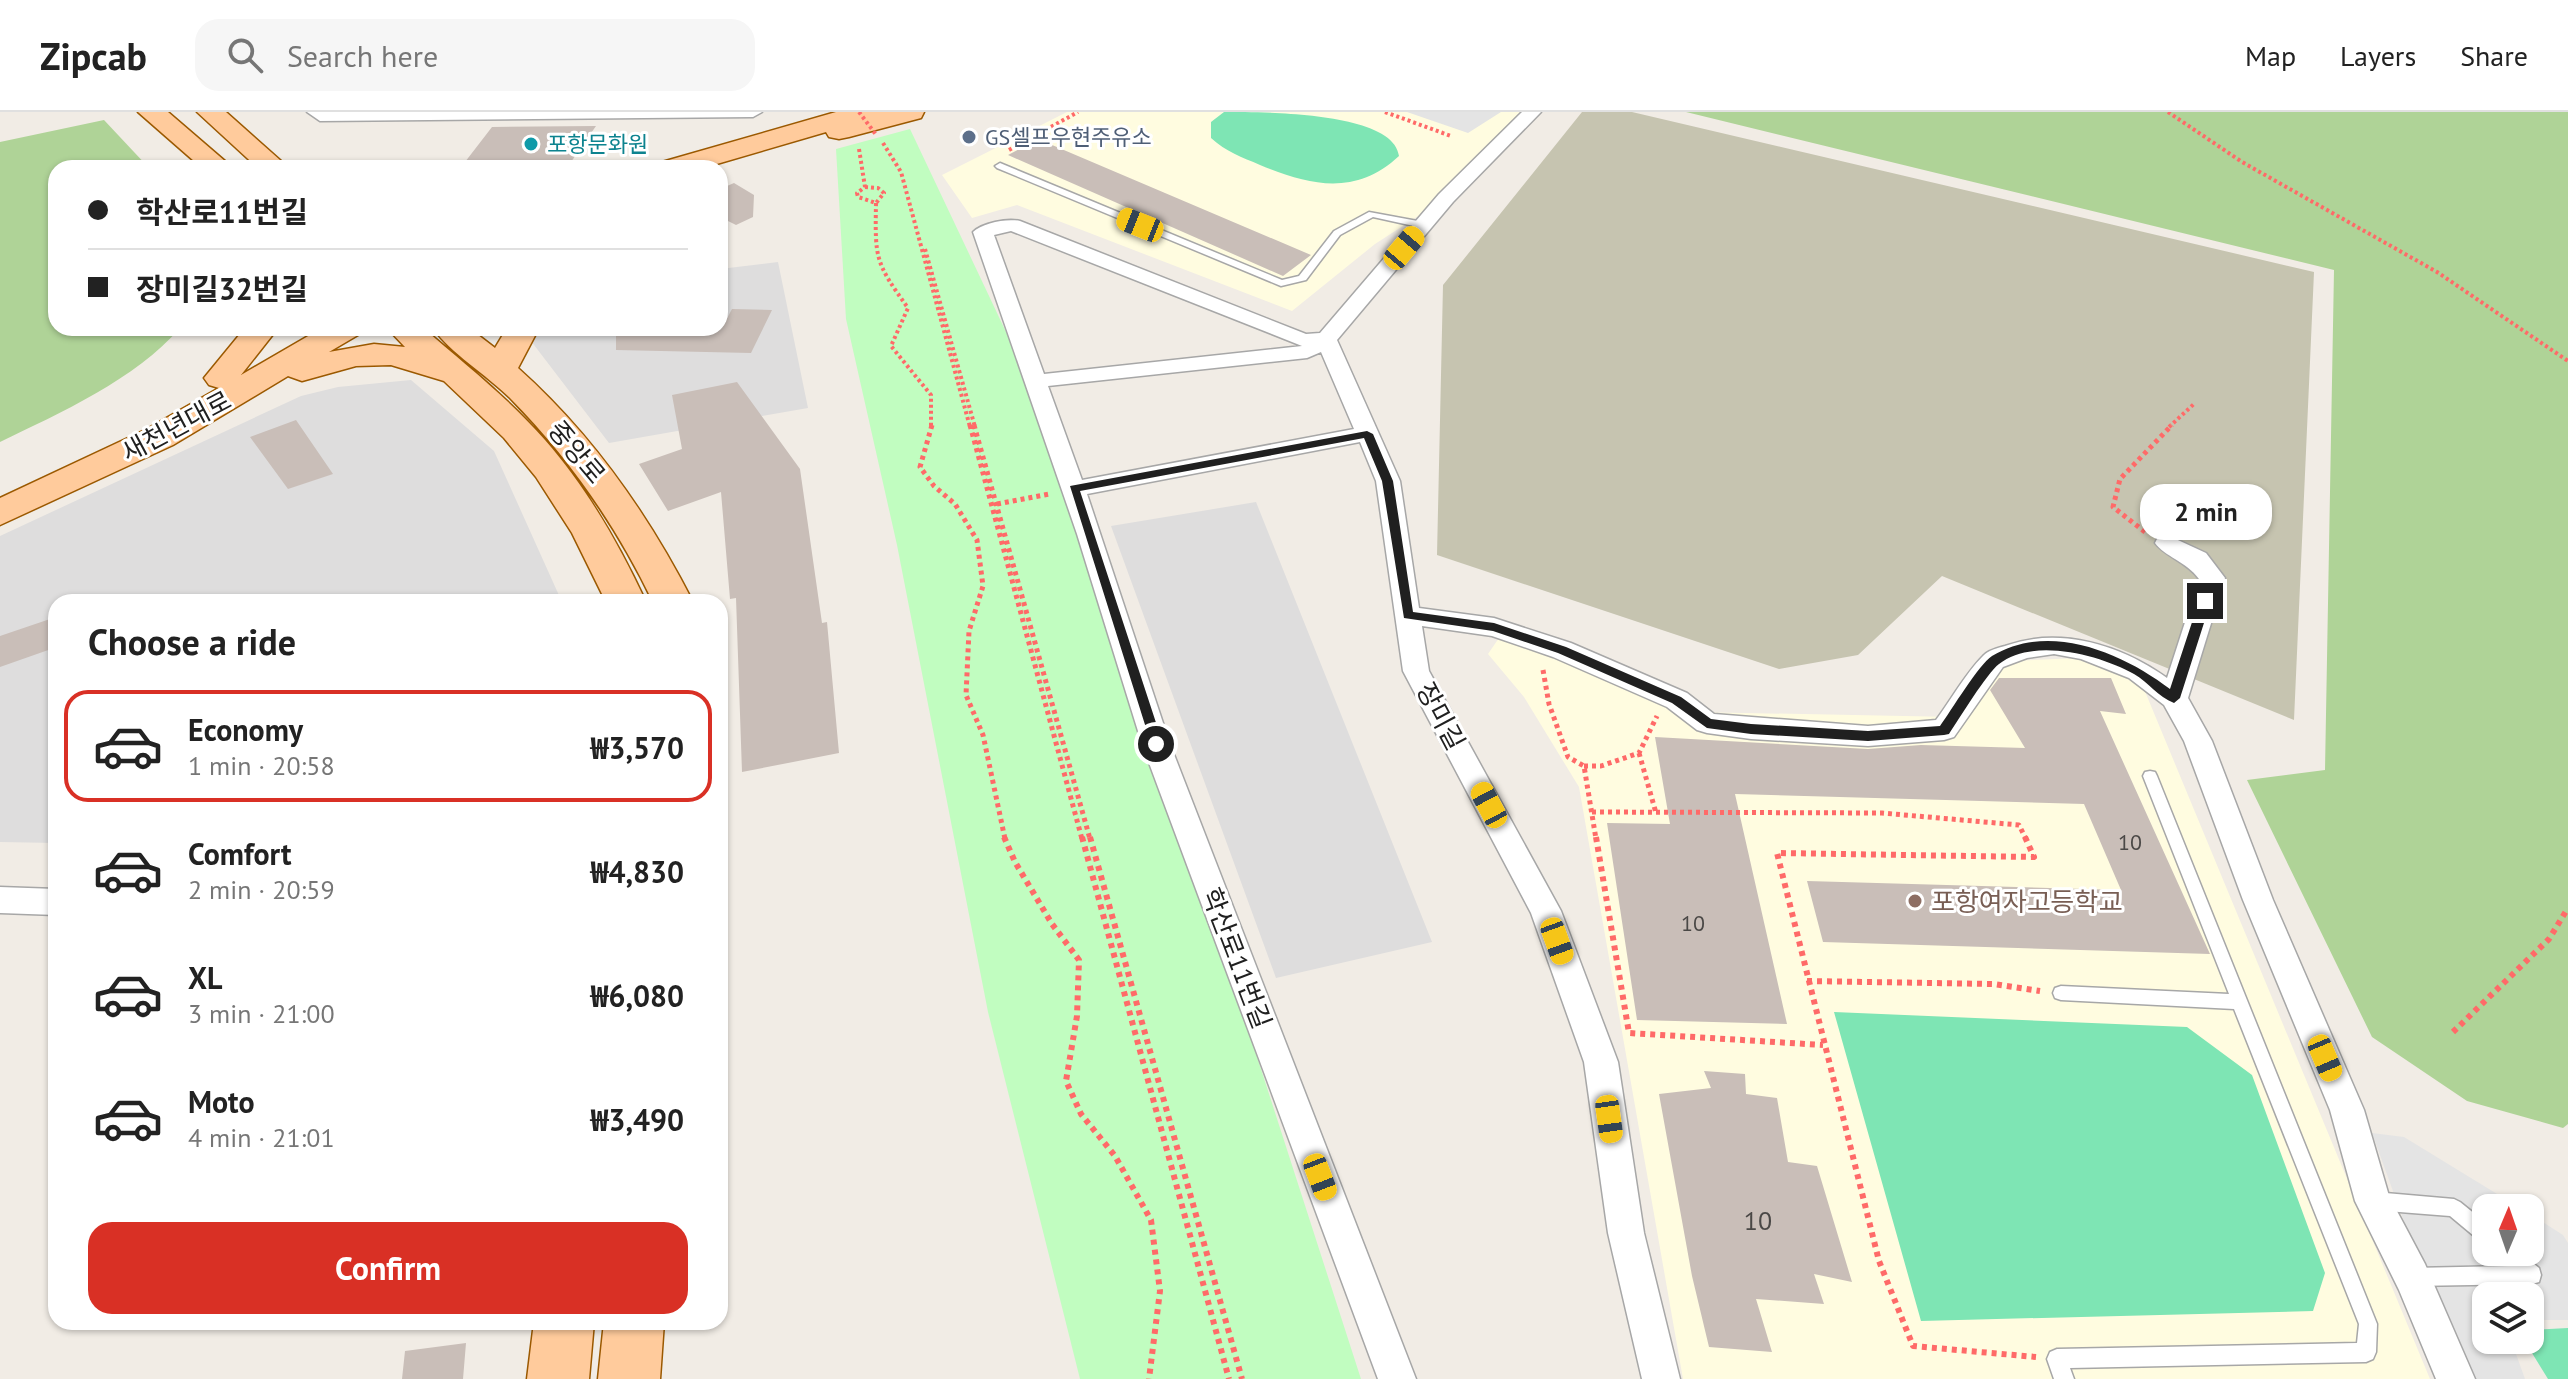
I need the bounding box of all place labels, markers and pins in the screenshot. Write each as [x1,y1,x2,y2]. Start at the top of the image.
place label: GS셀프우현주유소 [985,123,1152,151]
marker: GS셀프우현주유소 [960,128,978,146]
place label: 포항문화원 [547,130,648,158]
marker: 포항문화원 [522,135,540,153]
place label: 포항여자고등학교 [1931,885,2122,918]
marker: 포항여자고등학교 [1906,892,1924,910]

